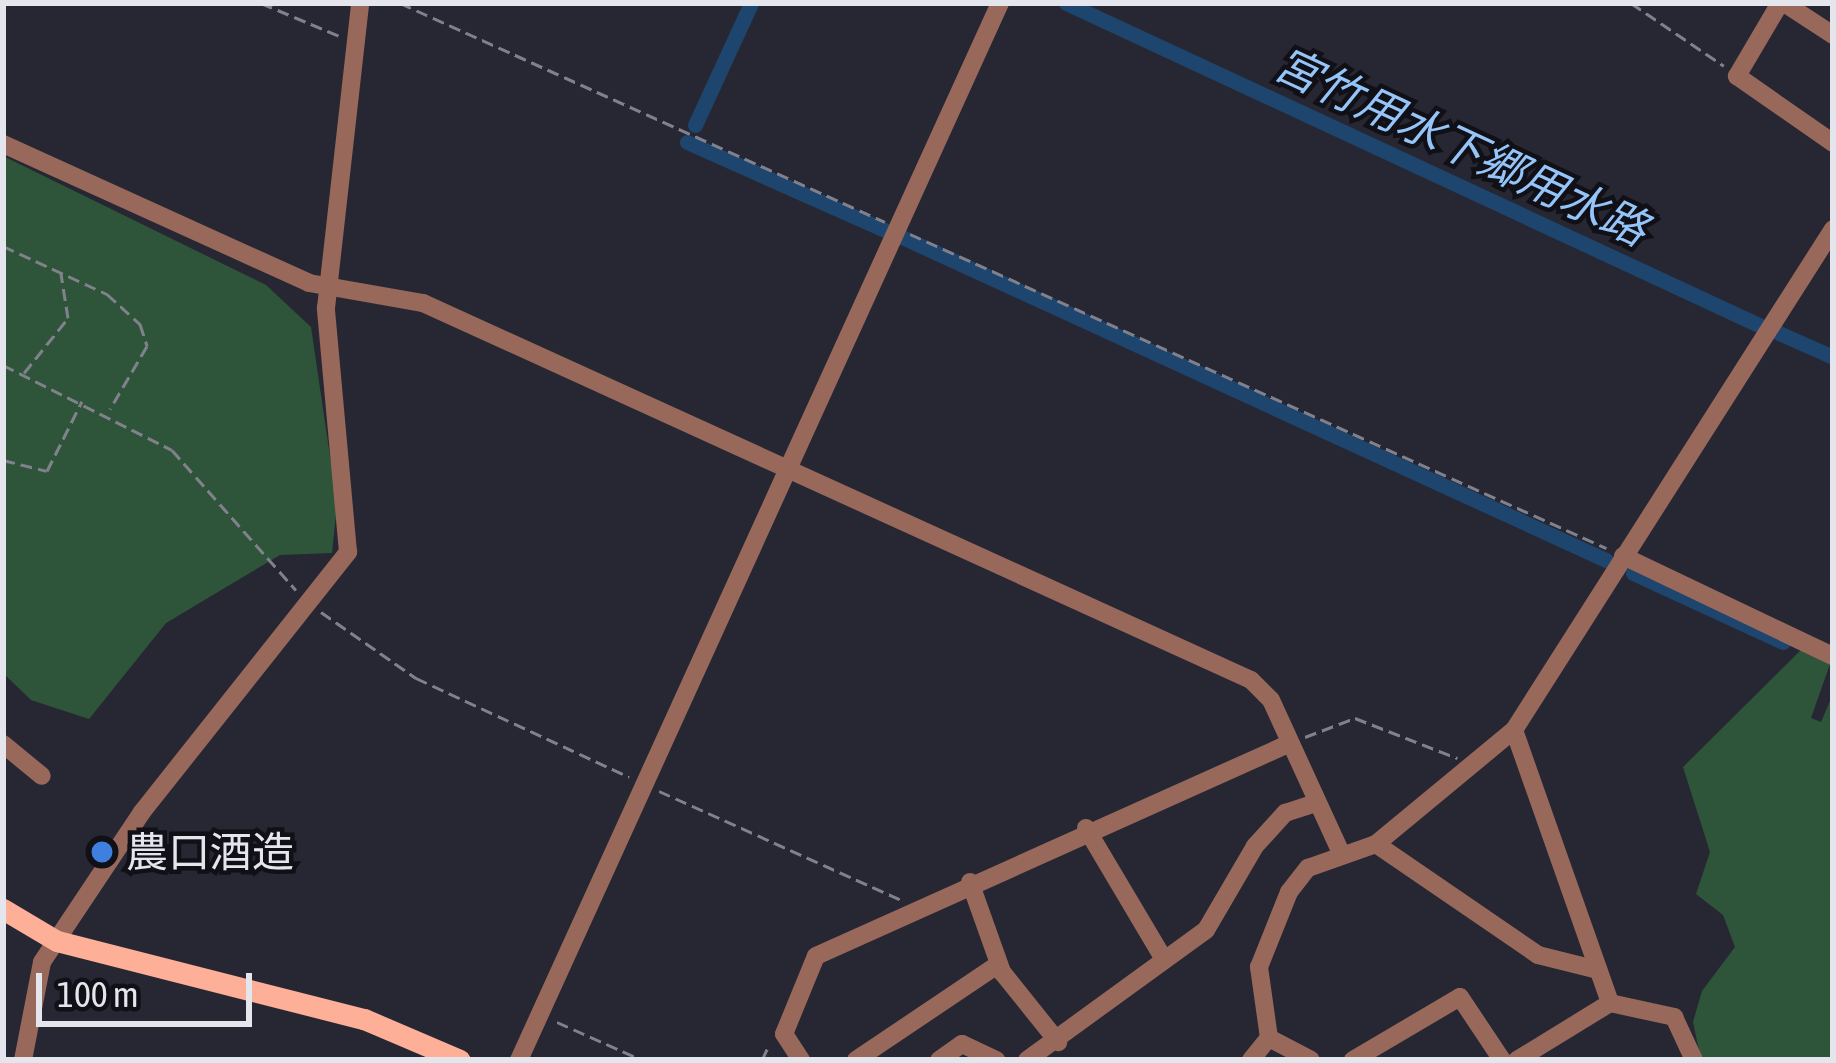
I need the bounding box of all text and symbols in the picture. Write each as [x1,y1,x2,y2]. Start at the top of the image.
water label: 宮竹用水下郷用水路 [1266,37,1656,257]
place label: 農口酒造 [126,827,294,877]
marker: 農口酒造 [89,839,115,865]
scale bar [42,949,258,1023]
text: 100 m [57,973,139,1015]

